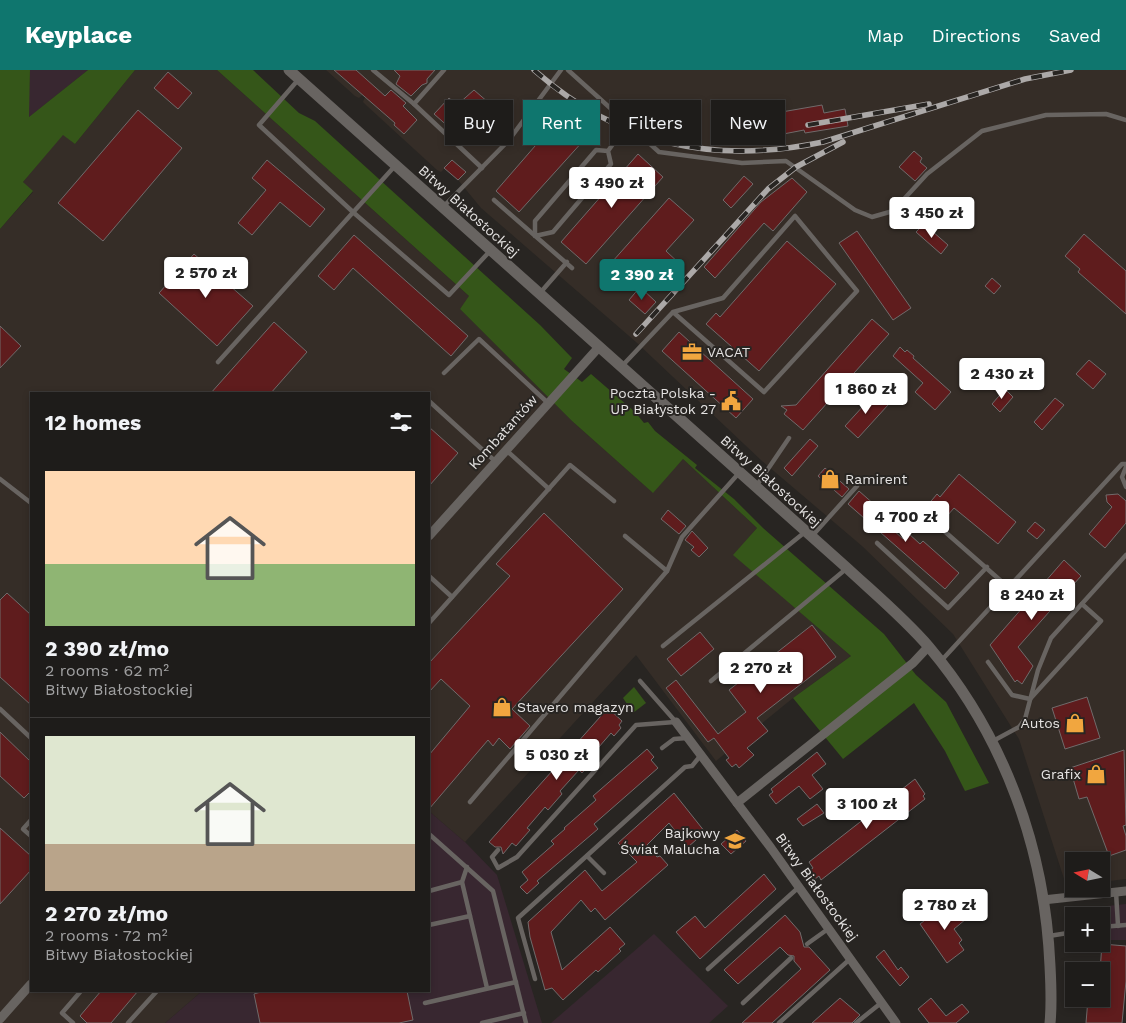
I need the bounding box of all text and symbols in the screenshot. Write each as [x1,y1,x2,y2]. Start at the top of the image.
text: Keyplace [25,21,132,49]
text: Map [867,25,904,46]
text: Directions [932,25,1021,46]
text: Saved [1049,25,1101,46]
chip: Buy [445,100,513,145]
chip: Rent [523,100,600,145]
chip: Filters [610,100,701,145]
chip: New [711,100,785,145]
street label: Bitwy Białostockiej [416,162,522,260]
pin: 3 490 zł [560,166,664,209]
text: 3 490 zł [580,173,644,192]
pin: 3 450 zł [880,196,984,239]
text: 3 450 zł [900,203,964,222]
pin: 2 570 zł [154,256,258,299]
pin: 2 390 zł [590,258,694,301]
text: 2 570 zł [175,263,237,282]
text: 2 390 zł [611,265,674,284]
office icon: VACAT [681,341,703,363]
place label: VACAT [707,344,751,360]
pin: 2 430 zł [950,358,1054,400]
text: 2 430 zł [970,364,1034,383]
pin: 1 860 zł [814,372,918,415]
text: 1 860 zł [836,379,896,398]
place label: Poczta Polska - UP Białystok 27 [610,385,716,417]
public building icon: Poczta Polska - UP Białystok 27 [720,390,742,412]
street label: Kombatantów [465,391,541,473]
icon: filters [387,408,415,436]
text: 12 homes [45,410,141,435]
street label: Bitwy Białostockiej [718,432,824,530]
shop icon: Ramirent [819,468,841,490]
place label: Ramirent [845,471,907,487]
pin: 4 700 zł [854,500,958,543]
icon: home [185,503,275,593]
text: 4 700 zł [874,507,938,526]
pin: 8 240 zł [980,578,1084,621]
text: 8 240 zł [1000,585,1064,604]
text: 2 390 zł/mo [45,636,169,661]
pin: 2 270 zł [709,652,813,694]
text: 2 270 zł [730,658,792,677]
text: 2 rooms · 62 m² [45,661,169,680]
text: Bitwy Białostockiej [45,680,193,699]
shop icon: Stavero magazyn [491,696,513,718]
place label: Stavero magazyn [517,699,634,715]
shop icon: Autos [1064,712,1086,734]
place label: Autos [1021,715,1060,731]
pin: 5 030 zł [505,738,609,781]
text: 5 030 zł [525,745,589,764]
shop icon: Grafix [1085,763,1107,785]
place label: Grafix [1041,766,1081,782]
icon: home [185,769,275,859]
pin: 3 100 zł [815,788,919,830]
text: 3 100 zł [837,794,897,813]
place label: Bajkowy Świat Malucha [620,825,721,857]
school or university icon: Bajkowy Świat Malucha [724,830,746,852]
street label: Bitwy Białostockiej [772,830,862,944]
north arrow [1065,852,1110,898]
map controls [1065,852,1110,1007]
pin: 2 780 zł [893,888,997,931]
text: 2 780 zł [914,895,976,914]
text: 2 270 zł/mo [45,901,168,926]
button: + [1065,907,1110,952]
text: 2 rooms · 72 m² [45,926,168,945]
text: Bitwy Białostockiej [45,945,193,964]
button: − [1065,962,1110,1007]

